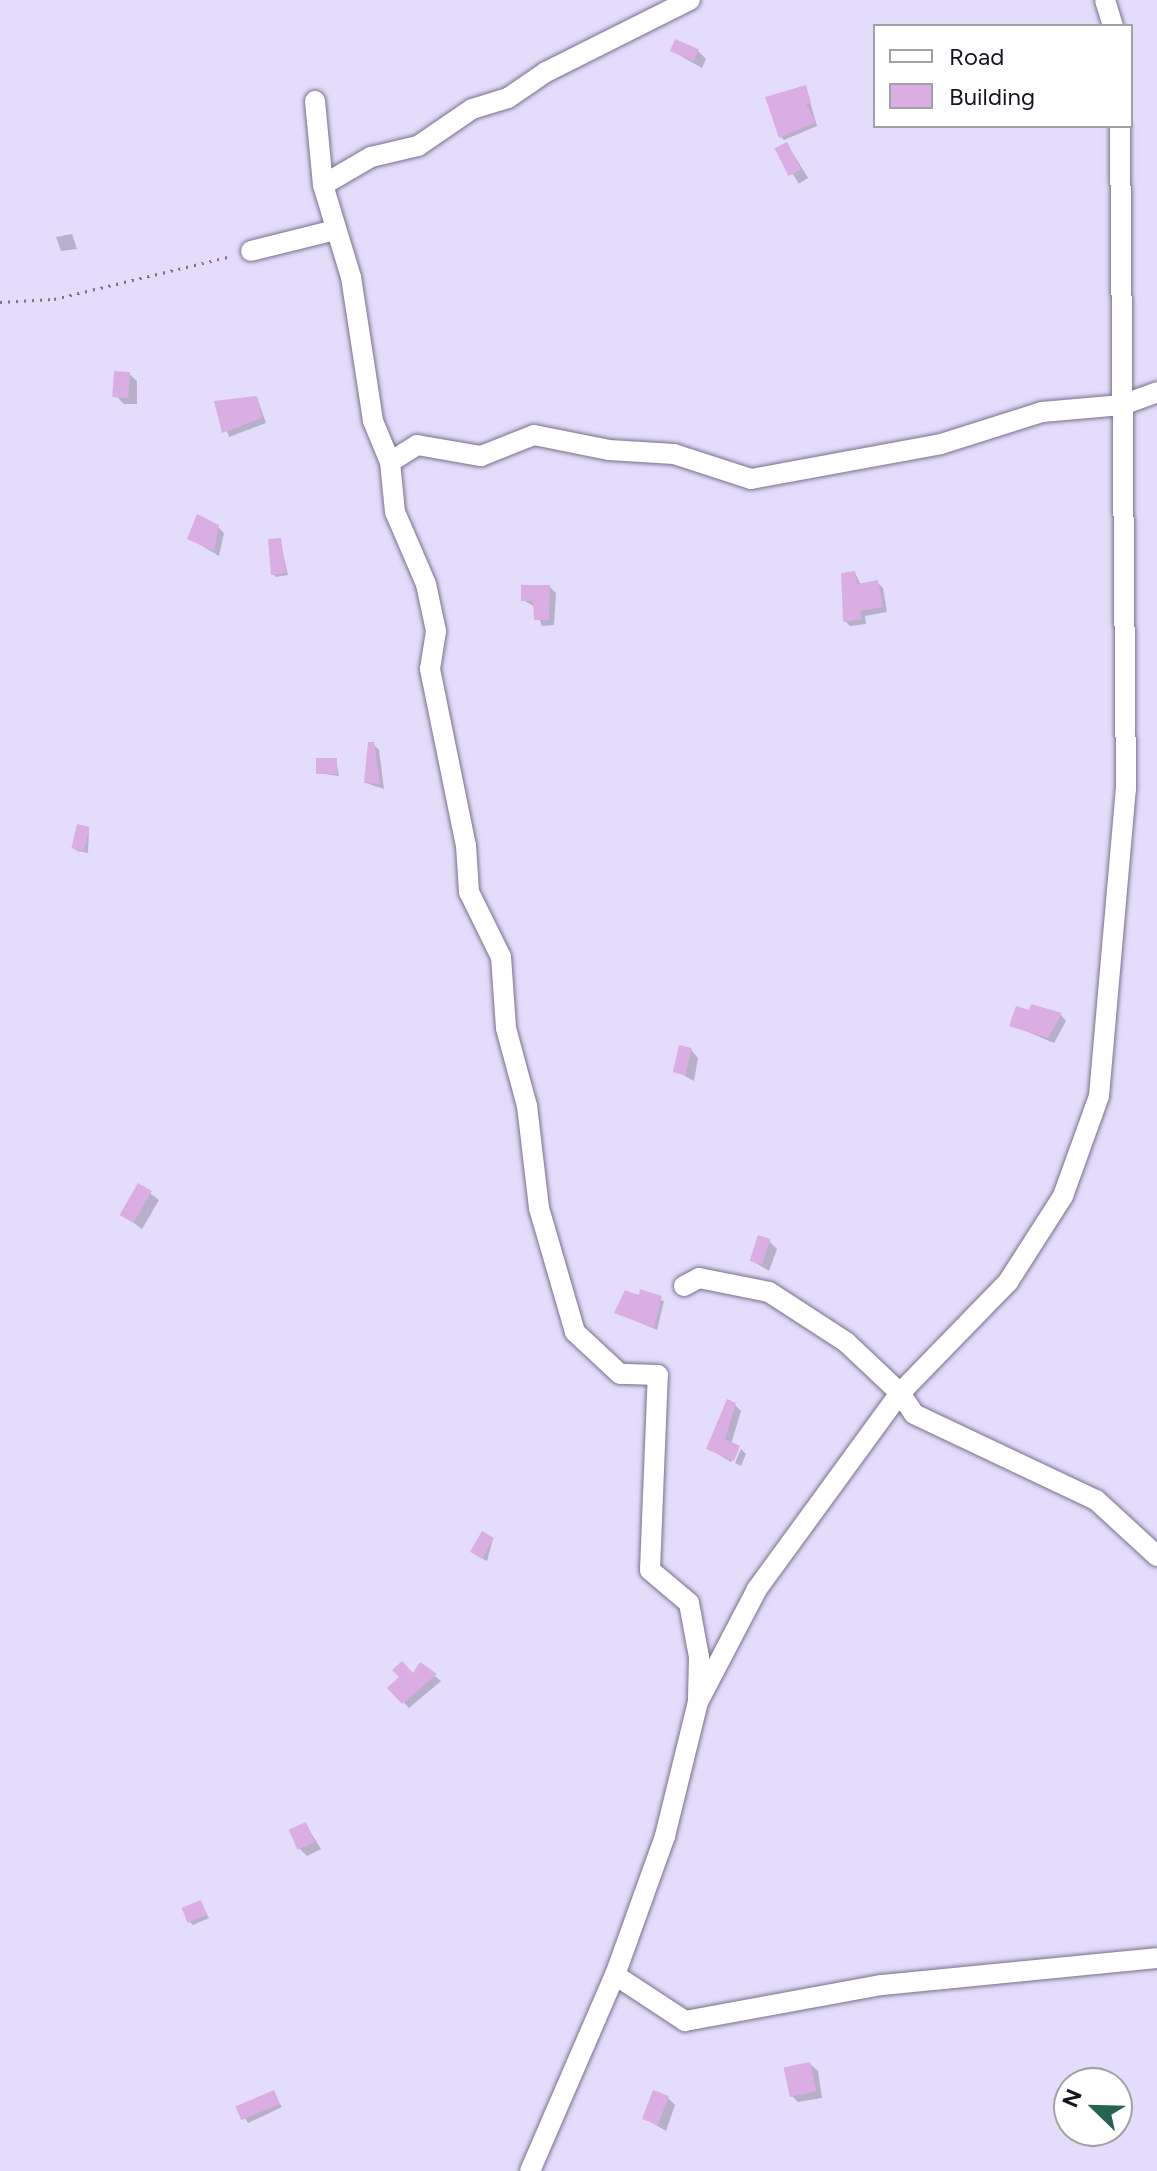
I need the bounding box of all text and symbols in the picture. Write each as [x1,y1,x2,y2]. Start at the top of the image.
legend [873,24,1133,128]
text: Road [949,42,1004,71]
text: Building [949,82,1035,111]
north arrow [1053,2067,1133,2147]
text: N [1057,2085,1088,2111]

